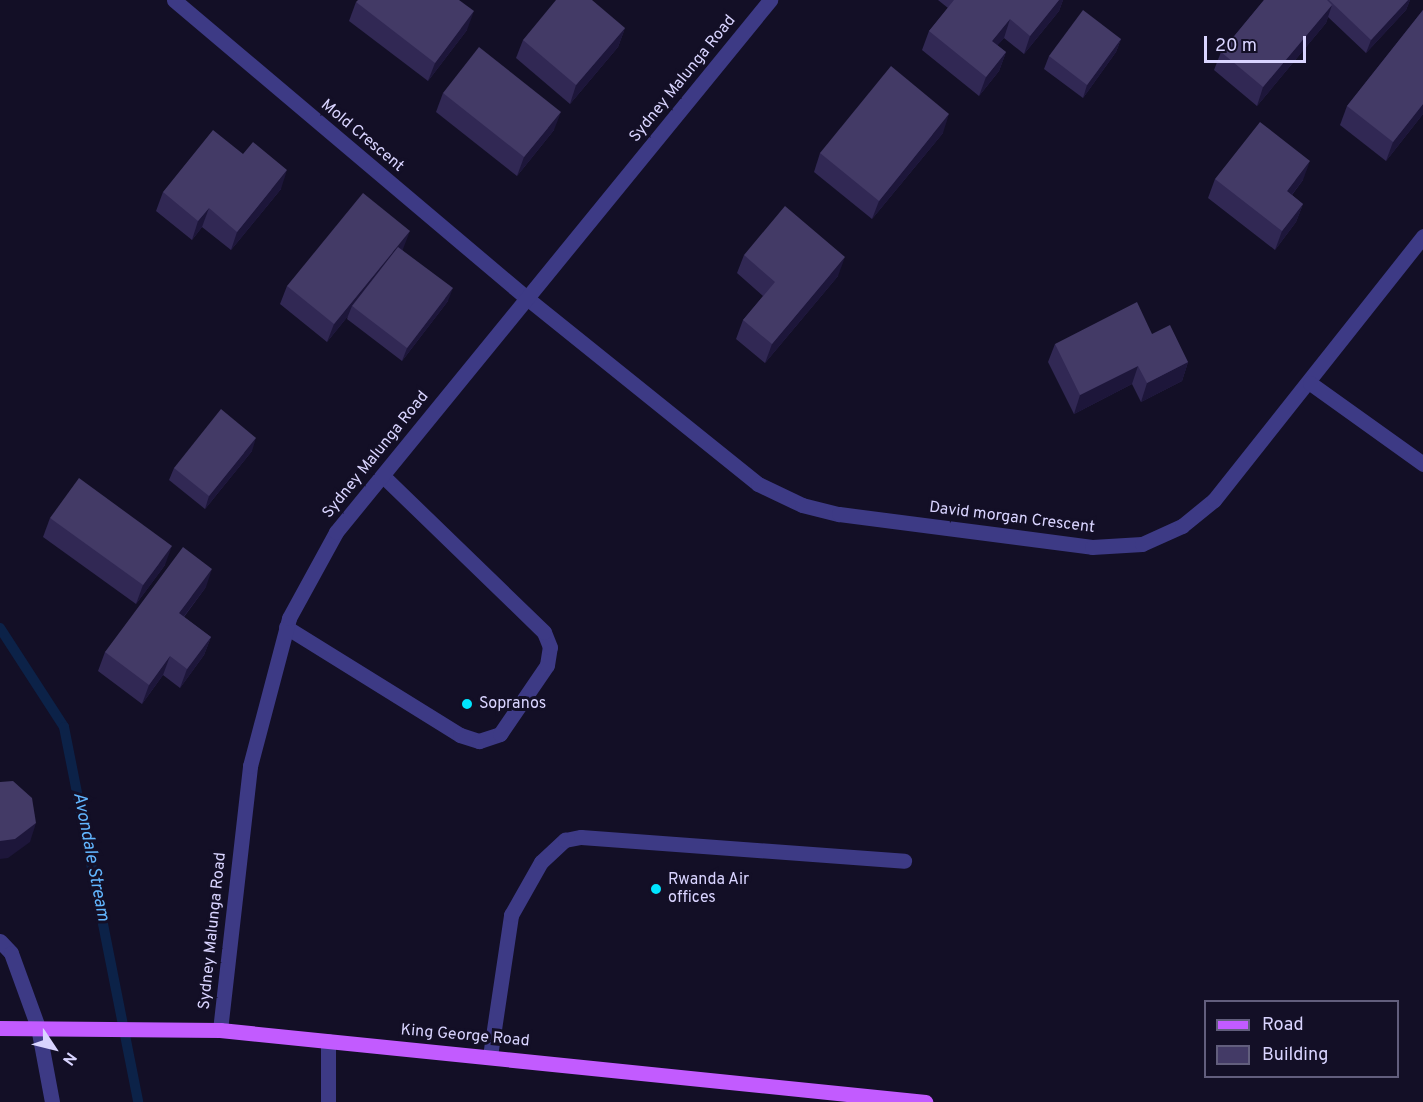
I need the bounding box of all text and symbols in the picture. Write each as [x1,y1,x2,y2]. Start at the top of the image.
street label: Sydney Malunga Road [626,12,740,146]
scale bar [1207,24,1309,62]
text: 20 m [1215,35,1257,58]
street label: Mold Crescent [317,96,407,176]
street label: Sydney Malunga Road [319,388,433,522]
street label: David morgan Crescent [928,498,1096,538]
place label: Sopranos [479,694,546,714]
marker: Sopranos [460,697,474,711]
water label: Avondale Stream [67,791,113,923]
street label: Sydney Malunga Road [195,851,231,1011]
place label: Rwanda Air offices [668,870,750,908]
marker: Rwanda Air offices [649,882,663,896]
legend [1204,1000,1399,1078]
text: Road [1262,1014,1304,1037]
north arrow [24,1018,84,1078]
street label: King George Road [400,1021,530,1051]
text: Building [1262,1044,1328,1067]
text: N [57,1048,80,1069]

